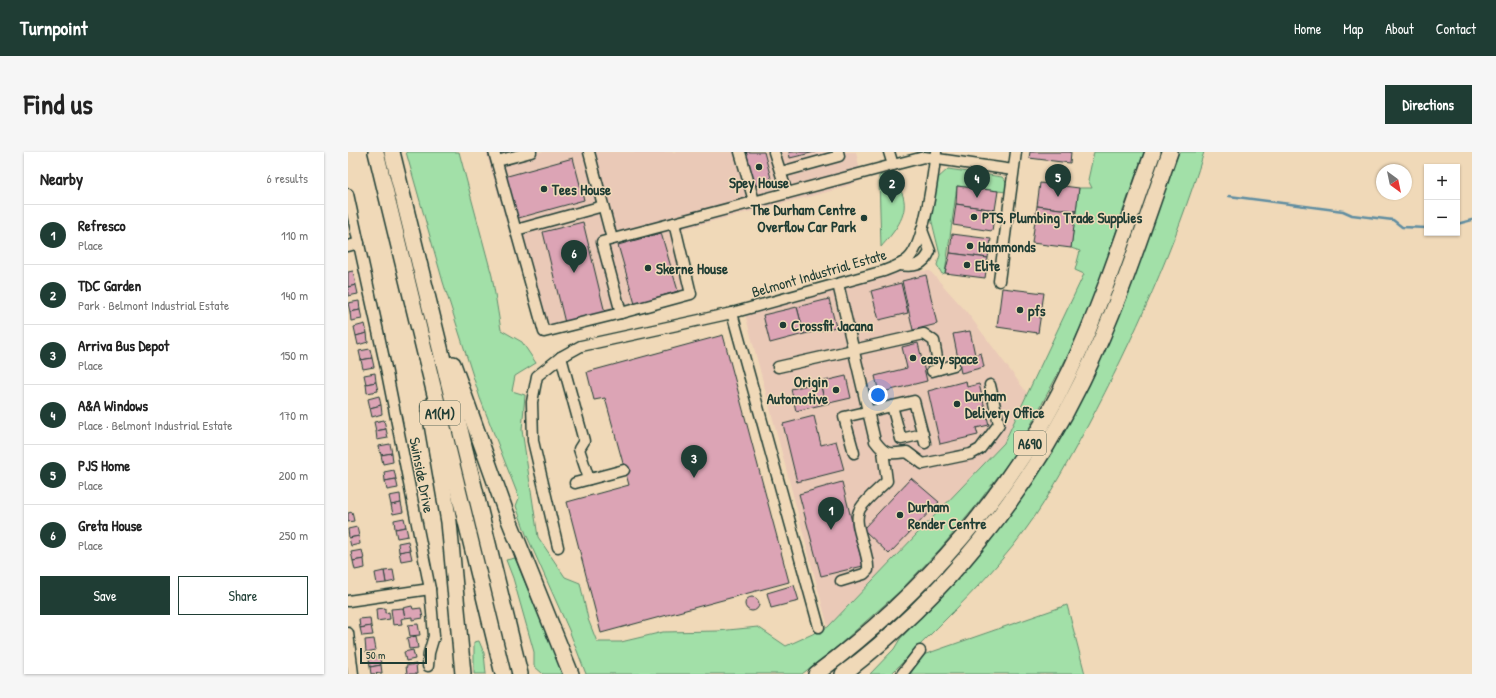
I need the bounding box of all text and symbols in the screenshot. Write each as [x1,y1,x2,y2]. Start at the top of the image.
text: Turnpoint [20,15,88,41]
text: Home [1294,19,1321,38]
text: Map [1343,19,1363,38]
text: About [1385,19,1414,38]
text: Contact [1436,19,1476,38]
text: Find us [24,85,93,123]
button: Directions [1385,85,1472,124]
marker: Spey House [754,162,764,172]
pin: 5 [1045,164,1071,197]
north arrow [1376,164,1412,200]
map controls [1424,164,1460,236]
button: + [1424,164,1460,200]
pin: 4 [964,165,990,198]
text: Nearby [40,167,83,190]
text: 6 results [267,169,308,187]
pin: 2 [879,170,905,203]
place label: Spey House [729,172,789,194]
place label: Tees House [551,179,611,200]
marker: Tees House [539,184,549,194]
place label: The Durham Centre Overflow Car Park [750,199,857,237]
button: − [1424,200,1460,236]
place label: PTS, Plumbing Trade Supplies [982,207,1142,229]
marker: PTS, Plumbing Trade Supplies [969,212,979,222]
marker: The Durham Centre Overflow Car Park [859,213,869,223]
text: Refresco [78,215,126,236]
text: 1 [51,226,55,244]
text: 110 m [281,226,308,244]
text: Place [78,236,103,254]
place label: Hammonds [978,236,1036,257]
pin: 6 [561,240,587,273]
marker: Hammonds [965,241,975,251]
street label: Belmont Industrial Estate [749,244,889,302]
place label: Elite [975,255,1000,276]
place label: Skerne House [656,258,728,279]
marker: Elite [962,260,972,270]
marker: Skerne House [643,263,653,273]
text: TDC Garden [78,275,141,296]
text: 2 [50,286,56,304]
text: 140 m [281,286,308,304]
text: Park · Belmont Industrial Estate [78,296,229,314]
place label: pfs [1028,300,1046,322]
marker: pfs [1015,305,1025,315]
place label: Crossfit Jacana [791,315,873,336]
marker: Crossfit Jacana [778,320,788,330]
text: Arriva Bus Depot [78,335,169,356]
text: 3 [50,346,56,364]
text: 150 m [280,346,308,364]
place label: easy space [921,348,978,370]
marker: easy space [908,353,918,363]
text: Place [78,356,103,374]
place label: Origin Automotive [767,371,828,409]
marker: Origin Automotive [831,385,841,395]
your location [868,385,888,405]
place label: Durham Delivery Office [965,385,1044,424]
text: A&A Windows [78,395,148,416]
marker: Durham Delivery Office [952,399,962,409]
road number: A1(M) [420,401,460,425]
text: 4 [51,406,55,424]
text: 170 m [279,406,308,424]
text: Place · Belmont Industrial Estate [78,416,232,434]
road number: A690 [1014,431,1046,455]
street label: Swinside Drive [404,435,440,515]
pin: 3 [681,445,707,478]
text: PJS Home [78,455,130,476]
text: 5 [50,466,56,484]
text: 200 m [278,466,308,484]
text: Place [78,476,103,494]
place label: Durham Render Centre [908,496,987,534]
pin: 1 [818,497,844,530]
marker: Durham Render Centre [895,510,905,520]
text: Greta House [78,515,142,536]
text: 6 [50,526,56,544]
text: 250 m [279,526,308,544]
text: Place [78,536,103,554]
button: Save [40,576,170,615]
button: Share [178,576,308,615]
scale bar [360,646,427,665]
text: 50 m [366,648,386,662]

